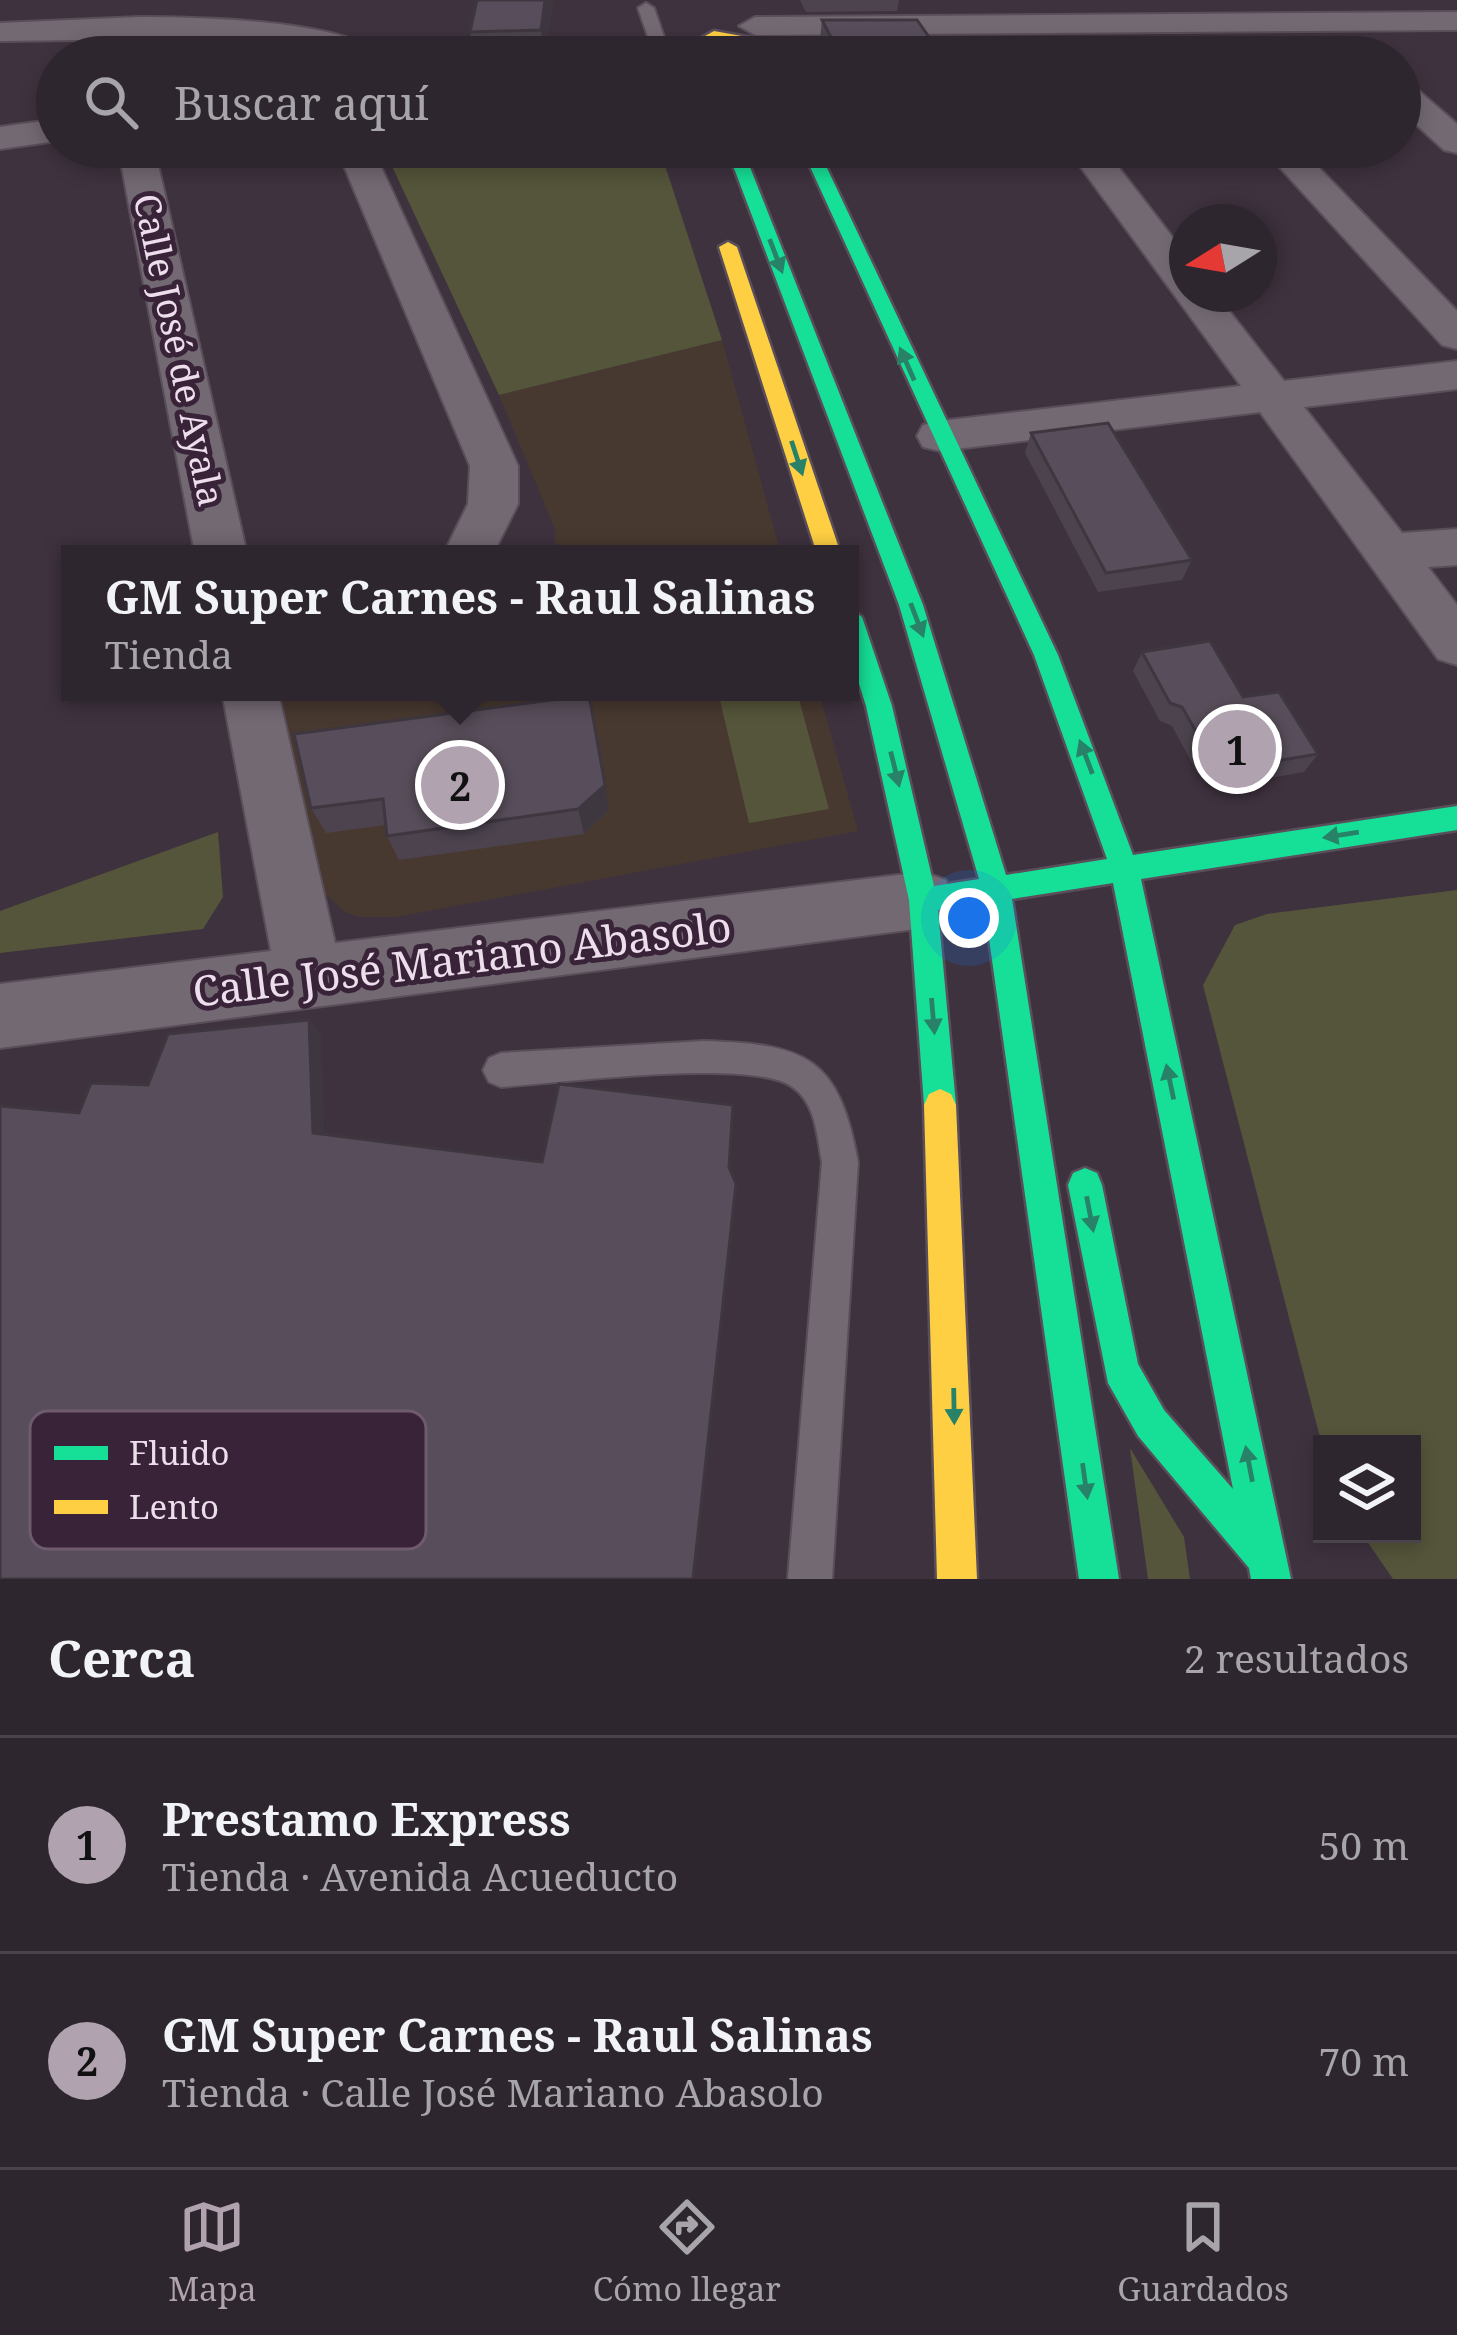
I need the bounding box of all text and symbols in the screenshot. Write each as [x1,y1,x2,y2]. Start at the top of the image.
search box [36,36,1421,168]
icon: search [78,69,144,135]
text: Buscar aquí [174,72,429,133]
street label: Calle José de Ayala [122,189,237,511]
north arrow [1169,204,1277,312]
one-way arrow [767,238,786,274]
one-way arrow [897,346,917,381]
one-way arrow [789,440,808,477]
popup [61,545,859,701]
text: GM Super Carnes - Raul Salinas [105,566,815,627]
one-way arrow [909,602,928,638]
text: Tienda [105,627,233,680]
pin: 1 [1198,704,1276,794]
one-way arrow [1076,738,1095,774]
pin: 2 [421,740,499,830]
one-way arrow [886,751,905,788]
one-way arrow [1322,826,1360,845]
your location [939,888,999,948]
street label: Calle José Mariano Abasolo [189,896,734,1019]
one-way arrow [923,998,942,1036]
one-way arrow [1159,1063,1178,1101]
one-way arrow [1081,1196,1100,1233]
one-way arrow [944,1388,963,1426]
legend [30,1411,426,1549]
text: Fluido [129,1430,230,1475]
map controls [1313,1435,1421,1543]
button: layers [1313,1435,1421,1543]
one-way arrow [1239,1445,1258,1483]
one-way arrow [1076,1462,1095,1500]
text: Lento [129,1484,219,1529]
text: Cerca [48,1622,195,1692]
text: 2 resultados [1184,1631,1409,1684]
text: Prestamo Express [162,1788,571,1849]
text: 1 [76,1818,98,1871]
text: 50 m [1318,1818,1409,1871]
text: Tienda · Avenida Acueducto [162,1849,678,1902]
text: GM Super Carnes - Raul Salinas [162,2004,873,2065]
text: 2 [76,2034,98,2087]
text: 70 m [1318,2034,1409,2087]
text: Tienda · Calle José Mariano Abasolo [162,2065,824,2118]
tab: Mapa [168,2194,257,2311]
tab: Cómo llegar [593,2194,781,2311]
tab: Guardados [1117,2194,1289,2311]

